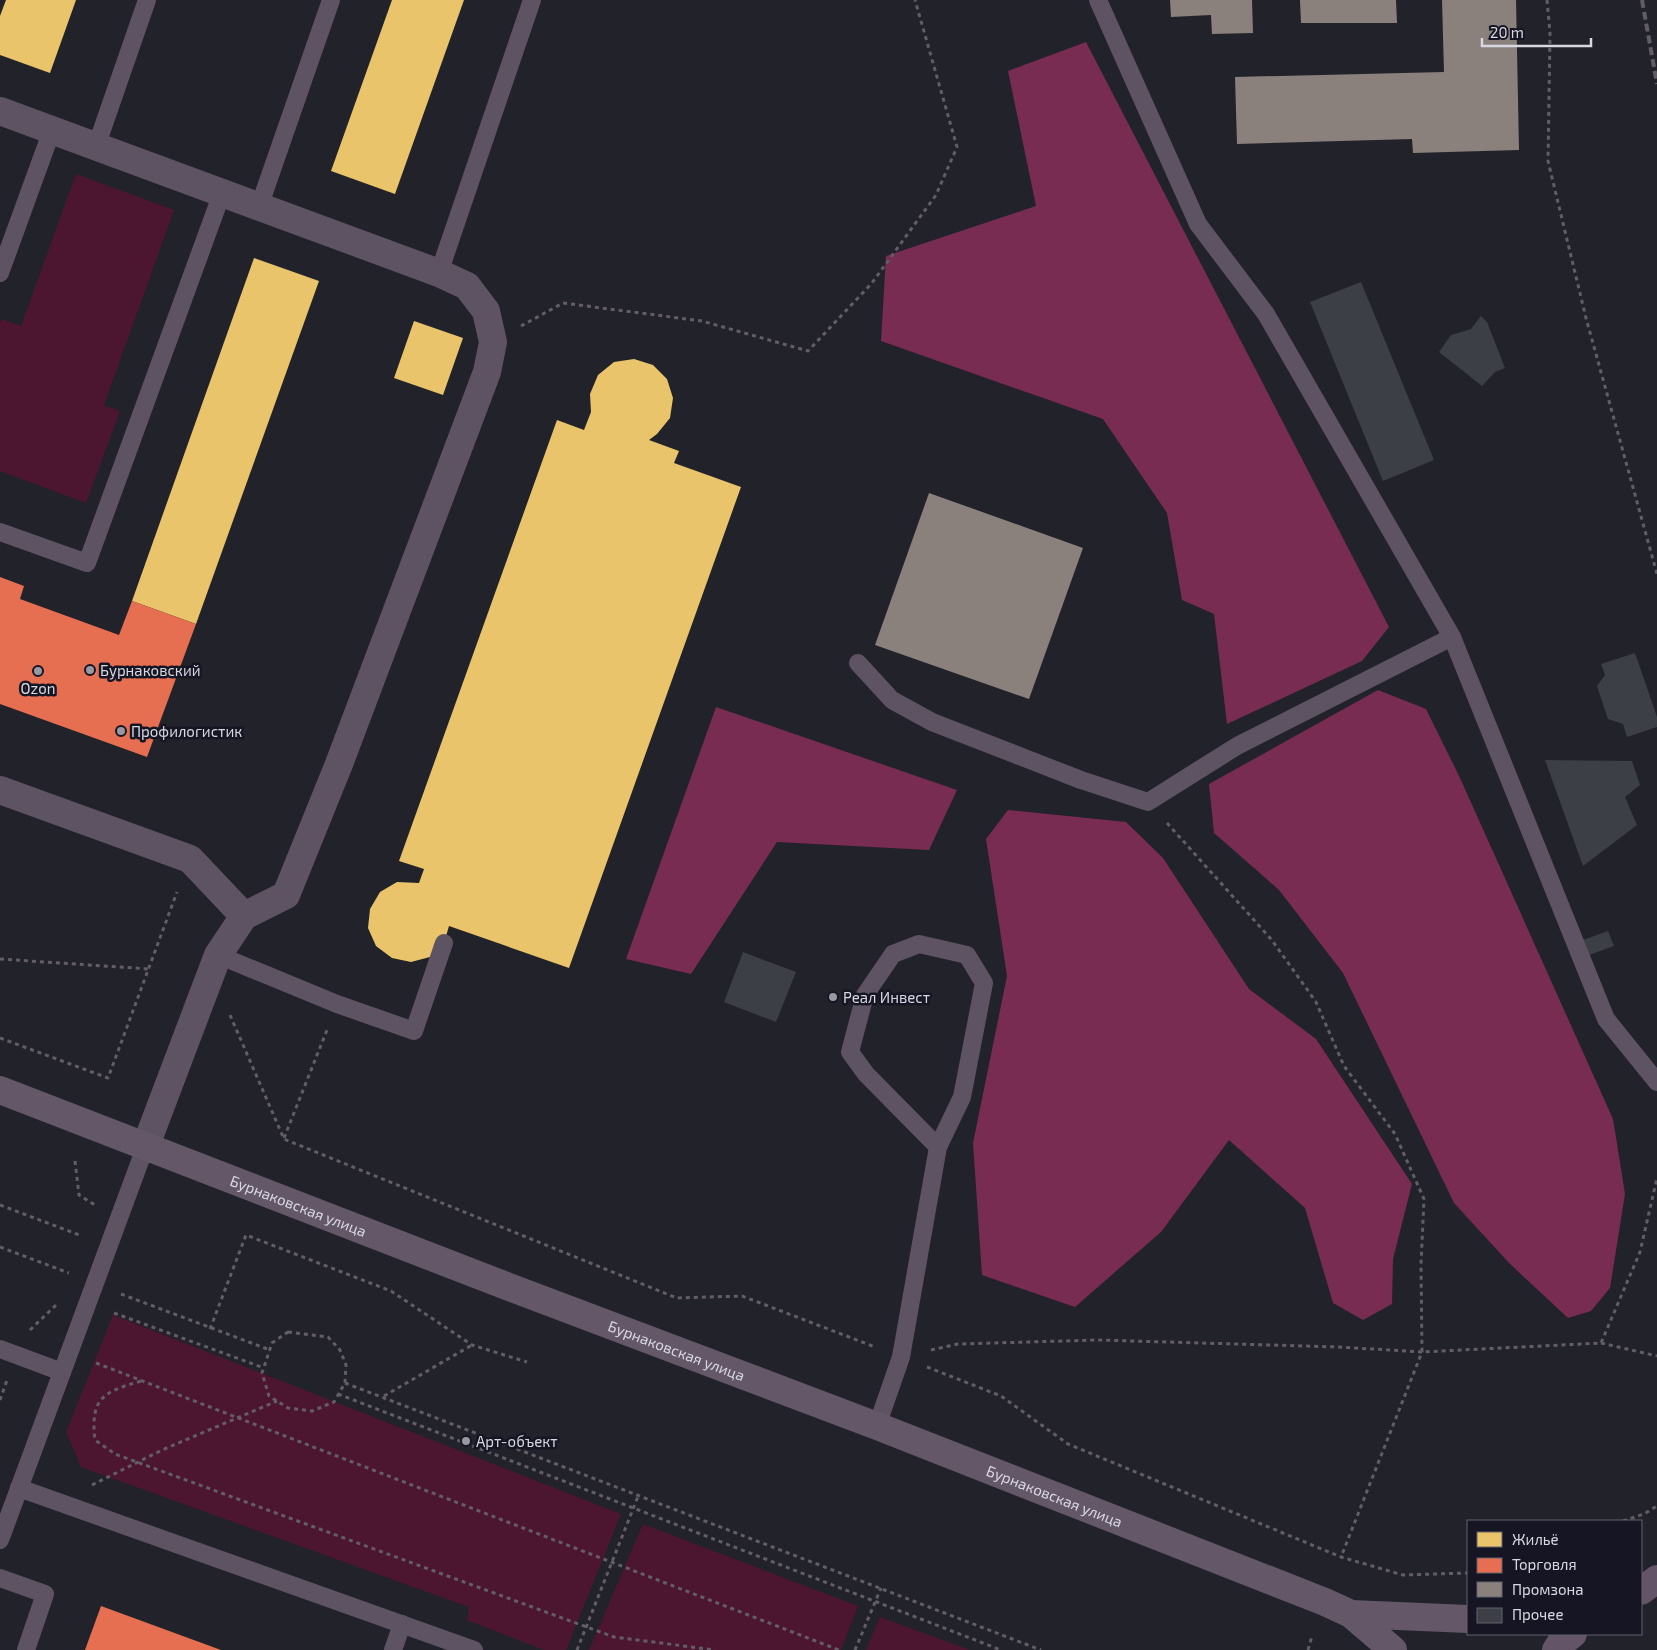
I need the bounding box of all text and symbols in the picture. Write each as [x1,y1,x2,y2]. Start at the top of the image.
scale bar [1482,15,1591,47]
text: 20 m [1490,23,1524,41]
place label: Бурнаковский [100,661,201,680]
marker: Бурнаковский [84,664,96,676]
marker: Ozon [32,665,44,677]
place label: Ozon [21,679,55,697]
place label: Профилогистик [131,722,242,740]
marker: Профилогистик [115,725,127,737]
place label: Реал Инвест [843,988,930,1006]
marker: Реал Инвест [827,991,839,1003]
street label: Бурнаковская улица [228,1171,369,1240]
street label: Бурнаковская улица [606,1316,748,1384]
place label: Арт-объект [476,1432,558,1450]
marker: Арт-объект [460,1435,472,1447]
street label: Бурнаковская улица [984,1461,1125,1531]
legend [1467,1520,1642,1635]
text: Жильё [1512,1530,1559,1548]
text: Торговля [1512,1555,1577,1573]
text: Промзона [1512,1580,1584,1598]
text: Прочее [1512,1605,1564,1623]

